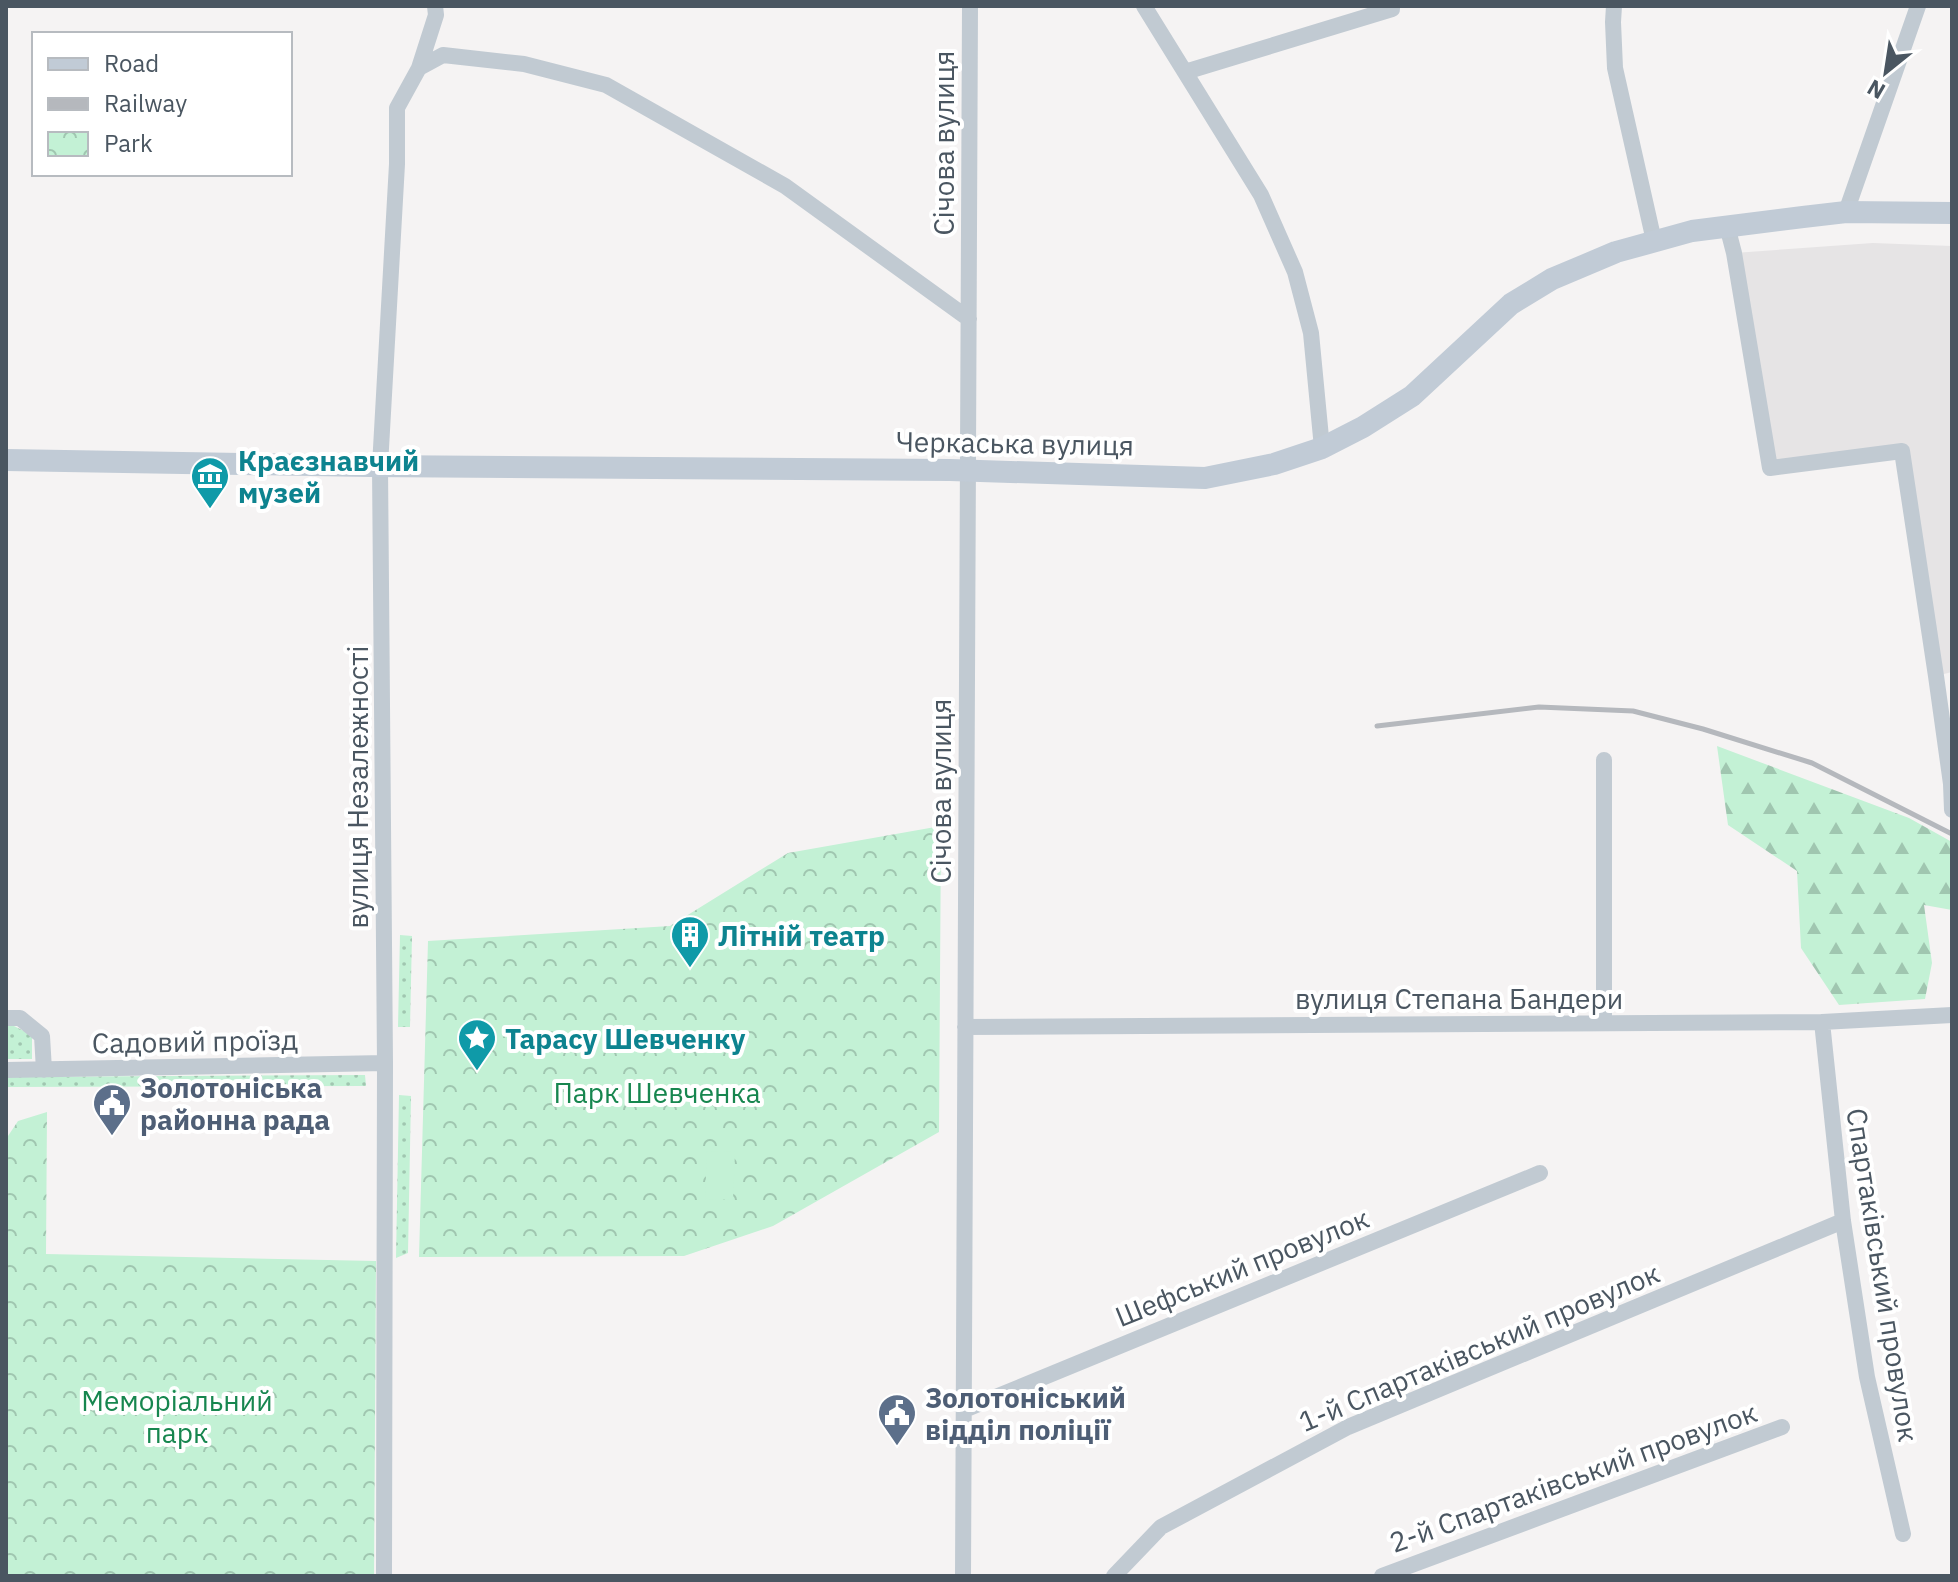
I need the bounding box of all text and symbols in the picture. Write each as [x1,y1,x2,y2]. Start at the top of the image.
legend [32,32,292,176]
north arrow [1846,32,1926,112]
text: Road [104,47,159,79]
street label: Січова вулиця [925,50,962,236]
text: N [1862,73,1890,106]
text: Railway [104,87,187,119]
text: Park [104,127,153,159]
street label: Черкаська вулиця [896,422,1134,464]
place label: Краєзнавчий музей [238,442,419,511]
museum icon: Краєзнавчий музей [189,455,231,510]
street label: вулиця Незалежності [339,646,376,928]
street label: Січова вулиця [922,698,959,884]
building icon: Літній театр [669,914,711,969]
place label: Літній театр [718,917,885,954]
street label: вулиця Степана Бандери [1295,980,1623,1017]
place icon: Тарасу Шевченку [456,1017,498,1072]
place label: Тарасу Шевченку [505,1020,745,1057]
street label: Садовий проїзд [92,1021,298,1061]
place label: Золотоніська районна рада [140,1069,330,1138]
park label: Парк Шевченка [553,1074,761,1111]
public building icon: Золотоніська районна рада [91,1082,133,1137]
street label: Спартаківський провулок [1838,1105,1928,1445]
street label: Шефський провулок [1110,1199,1374,1335]
street label: 1-й Спартаківський провулок [1293,1254,1665,1440]
place label: Золотоніський відділ поліції [925,1379,1126,1448]
park label: Меморіальний парк [81,1382,273,1451]
public building icon: Золотоніський відділ поліції [876,1392,918,1447]
street label: 2-й Спартаківський провулок [1384,1393,1762,1561]

